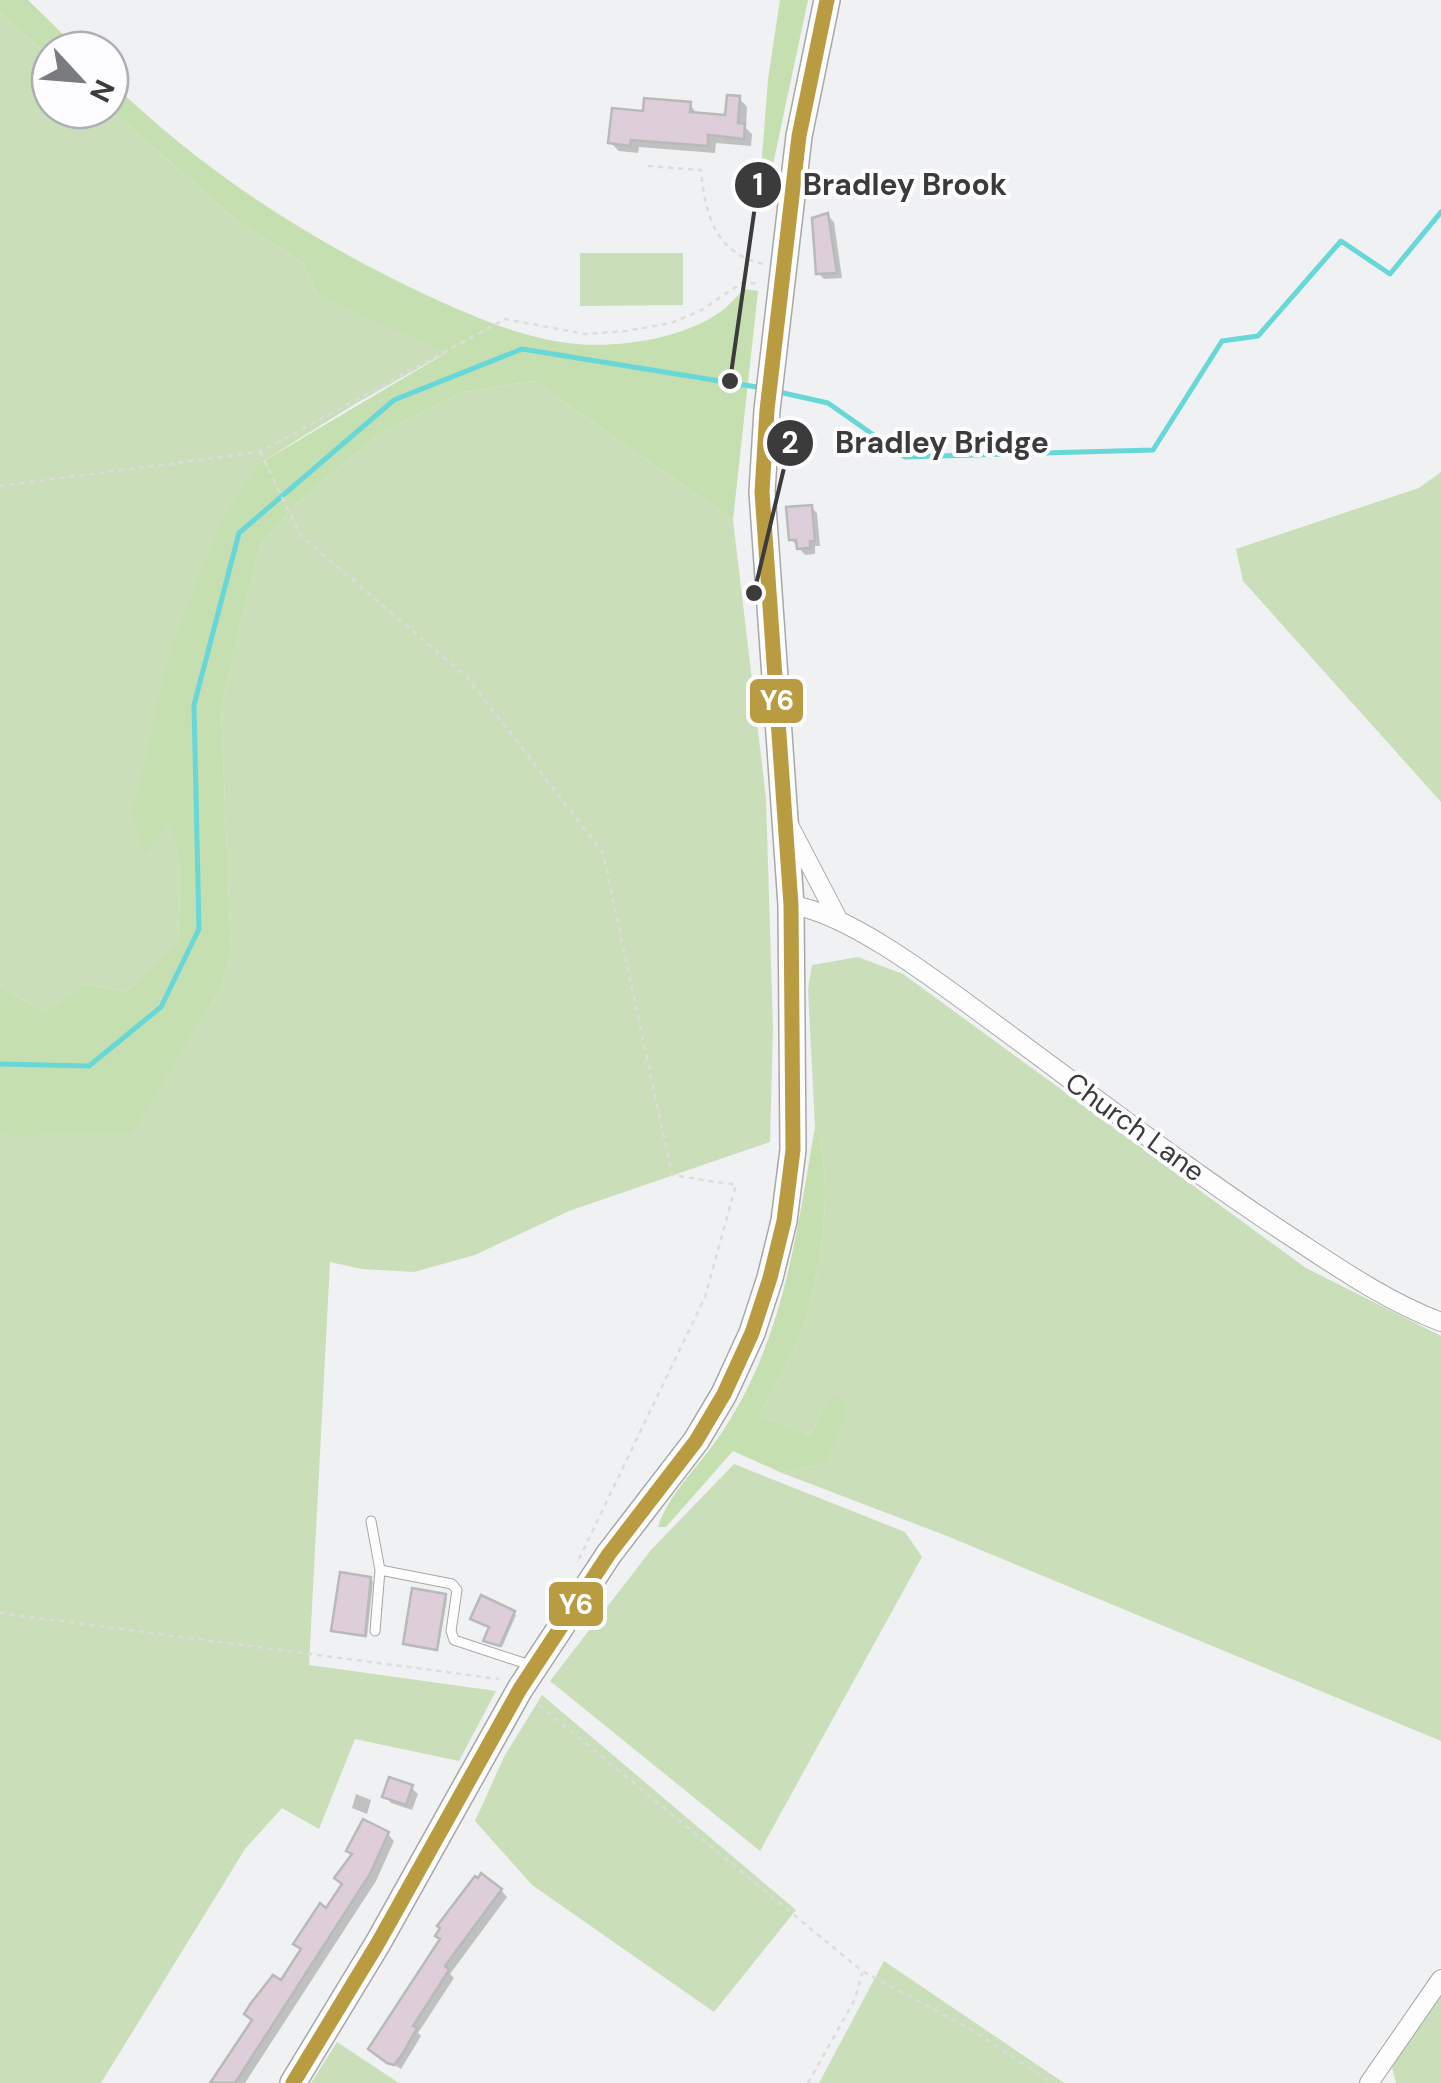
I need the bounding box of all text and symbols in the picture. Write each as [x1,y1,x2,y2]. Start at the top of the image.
north arrow [30,30,130,130]
text: N [81,73,123,108]
callout: Bradley Brook [733,155,1027,215]
text: 1 [753,165,763,204]
text: Bradley Brook [803,165,1007,204]
callout: Bradley Bridge [765,413,1069,473]
text: 2 [781,423,799,462]
text: Bradley Bridge [835,423,1049,462]
line badge: Y6 [748,677,805,725]
text: Y6 [760,682,794,719]
street label: Church Lane [1058,1064,1212,1190]
line badge: Y6 [547,1580,605,1628]
text: Y6 [559,1586,593,1623]

